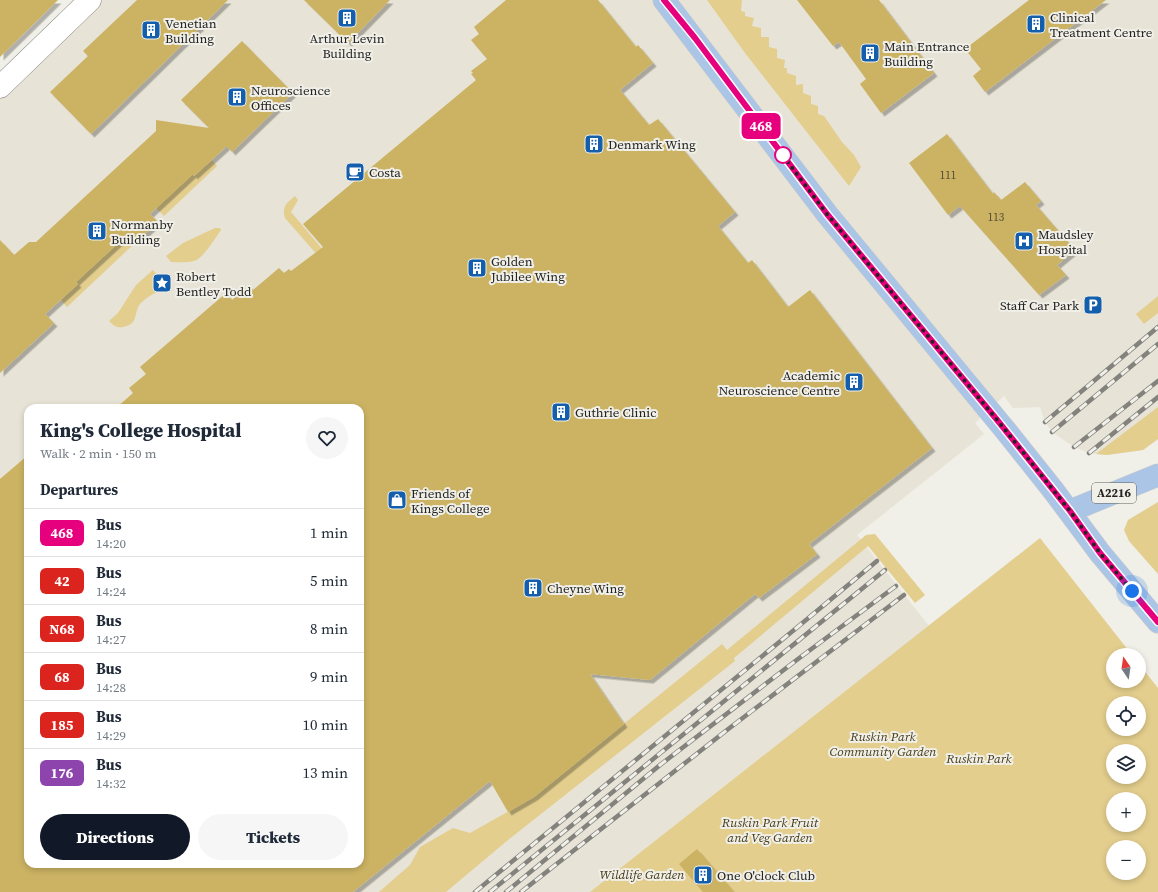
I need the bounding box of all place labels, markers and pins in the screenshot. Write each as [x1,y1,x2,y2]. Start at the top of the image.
building icon: Arthur Levin Building [336,7,358,29]
place label: Clinical Treatment Centre [1050,9,1153,41]
building icon: Clinical Treatment Centre [1025,13,1047,35]
place label: Venetian Building [165,15,217,47]
building icon: Venetian Building [140,19,162,41]
place label: Arthur Levin Building [309,30,385,62]
place label: Main Entrance Building [884,38,970,70]
building icon: Main Entrance Building [859,42,881,64]
place label: Neuroscience Offices [251,82,331,114]
building icon: Neuroscience Offices [226,86,248,108]
building icon: Denmark Wing [583,133,605,155]
place label: Denmark Wing [608,136,696,153]
unlabelled marker [774,146,792,164]
cafe icon: Costa [344,161,366,183]
place label: Costa [369,164,401,181]
place label: Normanby Building [111,216,174,248]
building icon: Normanby Building [86,220,108,242]
place label: Maudsley Hospital [1038,226,1094,258]
hospital icon: Maudsley Hospital [1013,230,1035,252]
place label: Golden Jubilee Wing [490,253,565,285]
building icon: Golden Jubilee Wing [466,257,488,279]
place label: Robert Bentley Todd [176,268,252,300]
place icon: Robert Bentley Todd [151,272,173,294]
parking icon: Staff Car Park [1082,294,1104,316]
place label: Staff Car Park [1000,297,1080,314]
place label: Academic Neuroscience Centre [719,367,840,399]
building icon: Academic Neuroscience Centre [843,371,865,393]
building icon: Guthrie Clinic [550,401,572,423]
place label: Guthrie Clinic [575,404,657,421]
place label: Friends of Kings College [411,485,490,517]
shop icon: Friends of Kings College [386,489,408,511]
building icon: Cheyne Wing [522,577,544,599]
place label: Cheyne Wing [547,580,624,597]
building icon: One O'clock Club [692,864,714,886]
place label: One O'clock Club [717,867,815,884]

